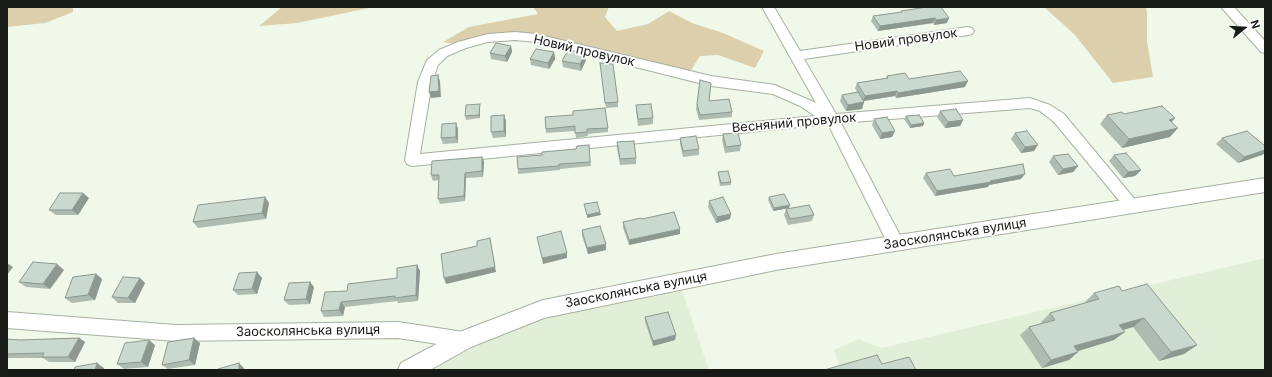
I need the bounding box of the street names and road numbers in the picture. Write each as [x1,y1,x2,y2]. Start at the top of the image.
street label: Новий провулок [854,25,958,55]
street label: Новий провулок [532,32,636,70]
street label: Весняний провулок [731,110,857,136]
street label: Заосколянська вулиця [882,215,1028,253]
street label: Заосколянська вулиця [564,269,708,311]
street label: Заосколянська вулиця [236,322,380,340]

